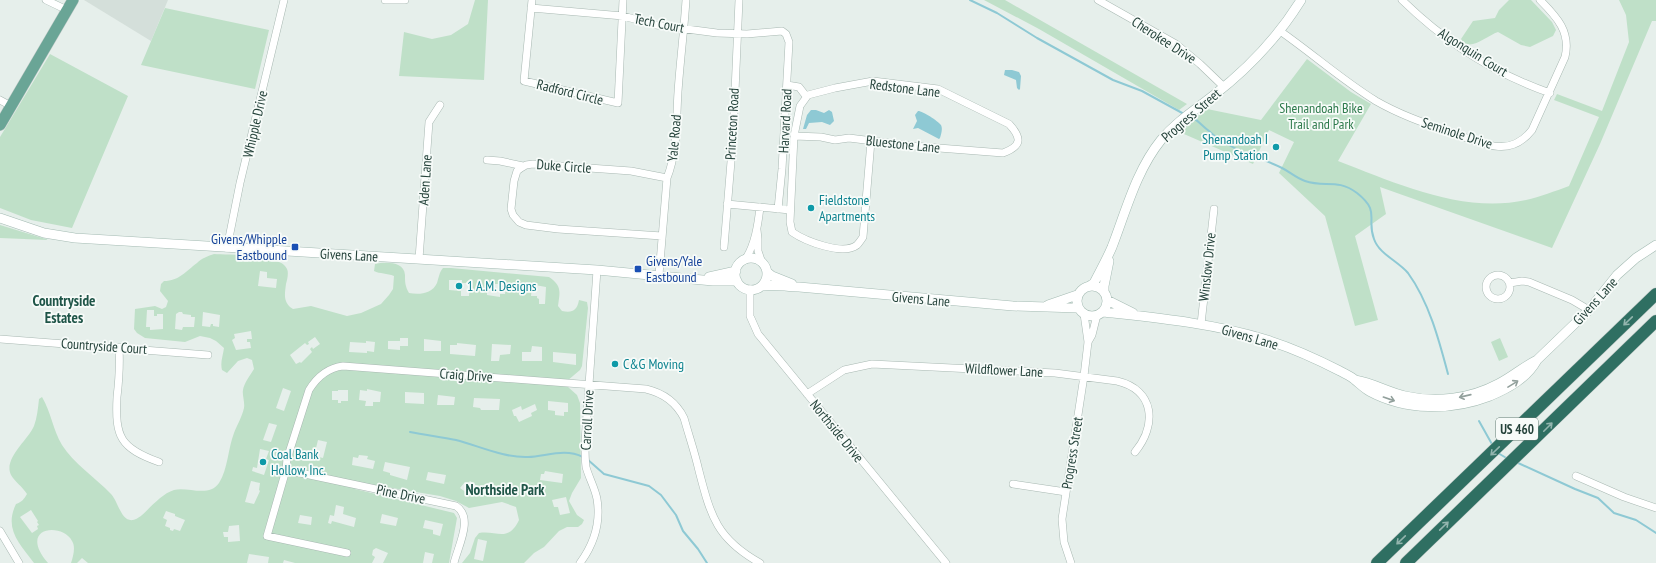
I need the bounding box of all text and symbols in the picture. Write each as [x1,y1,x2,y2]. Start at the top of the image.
street label: Tech Court [632,9,686,37]
street label: Cherokee Drive [1128,12,1200,68]
street label: Algonquin Court [1435,24,1511,81]
street label: Radford Circle [535,75,605,109]
street label: Redstone Lane [869,75,941,101]
street label: Progress Street [1158,84,1225,146]
street label: Princeton Road [721,87,743,161]
street label: Harvard Road [774,88,796,154]
street label: Whipple Drive [239,89,271,159]
park label: Shenandoah Bike Trail and Park [1279,99,1363,133]
street label: Seminole Drive [1419,113,1495,153]
street label: Yale Road [663,114,685,162]
place label: Shenandoah I Pump Station [1202,130,1268,164]
street label: Bluestone Lane [865,131,941,157]
marker: Shenandoah I Pump Station [1271,142,1281,152]
street label: Aden Lane [414,154,436,206]
street label: Duke Circle [536,155,592,177]
place label: Fieldstone Apartments [819,191,875,225]
marker: Fieldstone Apartments [806,203,816,213]
place label: Givens/Whipple Eastbound [211,230,287,264]
street label: Winslow Drive [1194,232,1220,302]
marker: Givens/Whipple Eastbound [290,242,300,252]
street label: Givens Lane [319,244,379,266]
place label: Givens/Yale Eastbound [646,252,703,286]
marker: Givens/Yale Eastbound [633,264,643,274]
street label: Givens Lane [1569,273,1621,329]
place label: 1 A.M. Designs [467,277,537,295]
marker: 1 A.M. Designs [454,281,464,291]
street label: Givens Lane [891,288,951,311]
district label: Countryside Estates [32,291,96,327]
one-way arrow [1623,316,1633,326]
street label: Givens Lane [1220,320,1281,354]
street label: Countryside Court [60,334,148,358]
place label: C&G Moving [623,355,684,373]
marker: C&G Moving [610,359,620,369]
street label: Wildflower Lane [965,359,1044,381]
street label: Craig Drive [439,364,493,386]
one-way arrow [1507,380,1518,388]
street label: Carroll Drive [576,389,598,451]
one-way arrow [1459,392,1472,400]
street label: Northside Drive [806,396,868,466]
one-way arrow [1382,396,1395,403]
street label: Progress Street [1057,415,1087,490]
road number: US 460 [1496,418,1538,440]
one-way arrow [1543,422,1553,431]
place label: Coal Bank Hollow, Inc. [271,445,326,479]
one-way arrow [1489,446,1500,455]
marker: Coal Bank Hollow, Inc. [258,457,268,467]
street label: Pine Drive [375,480,427,508]
district label: Northside Park [465,480,545,499]
one-way arrow [1439,521,1449,531]
one-way arrow [1396,536,1406,545]

